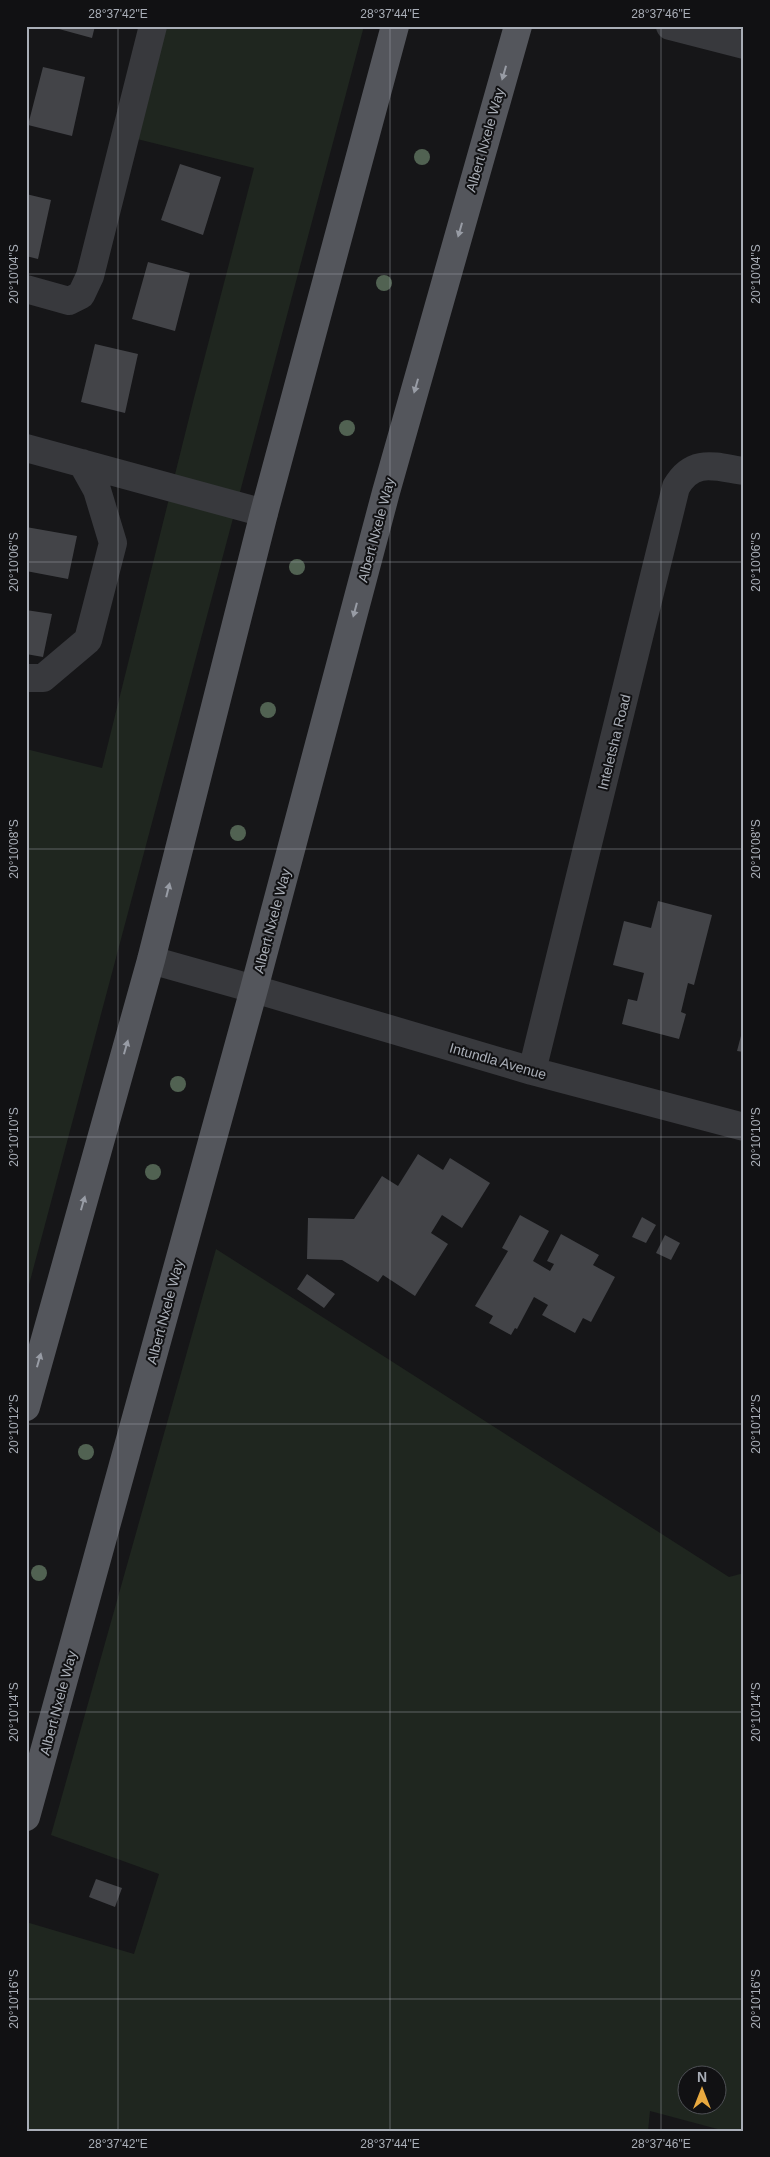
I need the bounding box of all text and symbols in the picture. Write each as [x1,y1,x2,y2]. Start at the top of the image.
text: 28°37'42"E [88,7,148,21]
text: 28°37'44"E [360,7,420,21]
text: 28°37'46"E [631,7,691,21]
one-way arrow [500,66,508,81]
street label: Albert Nxele Way [462,86,508,194]
one-way arrow [456,222,464,237]
text: 20°10'04"S [7,244,21,304]
text: 20°10'04"S [749,244,763,304]
one-way arrow [412,378,420,394]
street label: Albert Nxele Way [354,476,398,584]
text: 20°10'06"S [7,532,21,592]
text: 20°10'06"S [749,532,763,592]
one-way arrow [350,603,358,618]
street label: Inteletsha Road [594,692,634,792]
text: 20°10'08"S [7,819,21,879]
text: 20°10'08"S [749,819,763,879]
street label: Albert Nxele Way [250,867,294,975]
one-way arrow [165,882,173,897]
one-way arrow [123,1039,131,1054]
street label: Intundla Avenue [448,1040,549,1083]
text: 20°10'10"S [7,1107,21,1167]
text: 20°10'10"S [749,1107,763,1167]
one-way arrow [79,1196,87,1211]
street label: Albert Nxele Way [143,1258,187,1366]
one-way arrow [36,1352,44,1367]
text: 20°10'12"S [7,1394,21,1454]
text: 20°10'12"S [749,1394,763,1454]
street label: Albert Nxele Way [36,1649,80,1757]
text: 20°10'14"S [7,1682,21,1742]
text: 20°10'14"S [749,1682,763,1742]
text: 20°10'16"S [7,1969,21,2029]
text: 20°10'16"S [749,1969,763,2029]
north arrow [678,2064,728,2114]
text: N [697,2069,707,2085]
text: 28°37'42"E [88,2137,148,2151]
text: 28°37'44"E [360,2137,420,2151]
text: 28°37'46"E [631,2137,691,2151]

